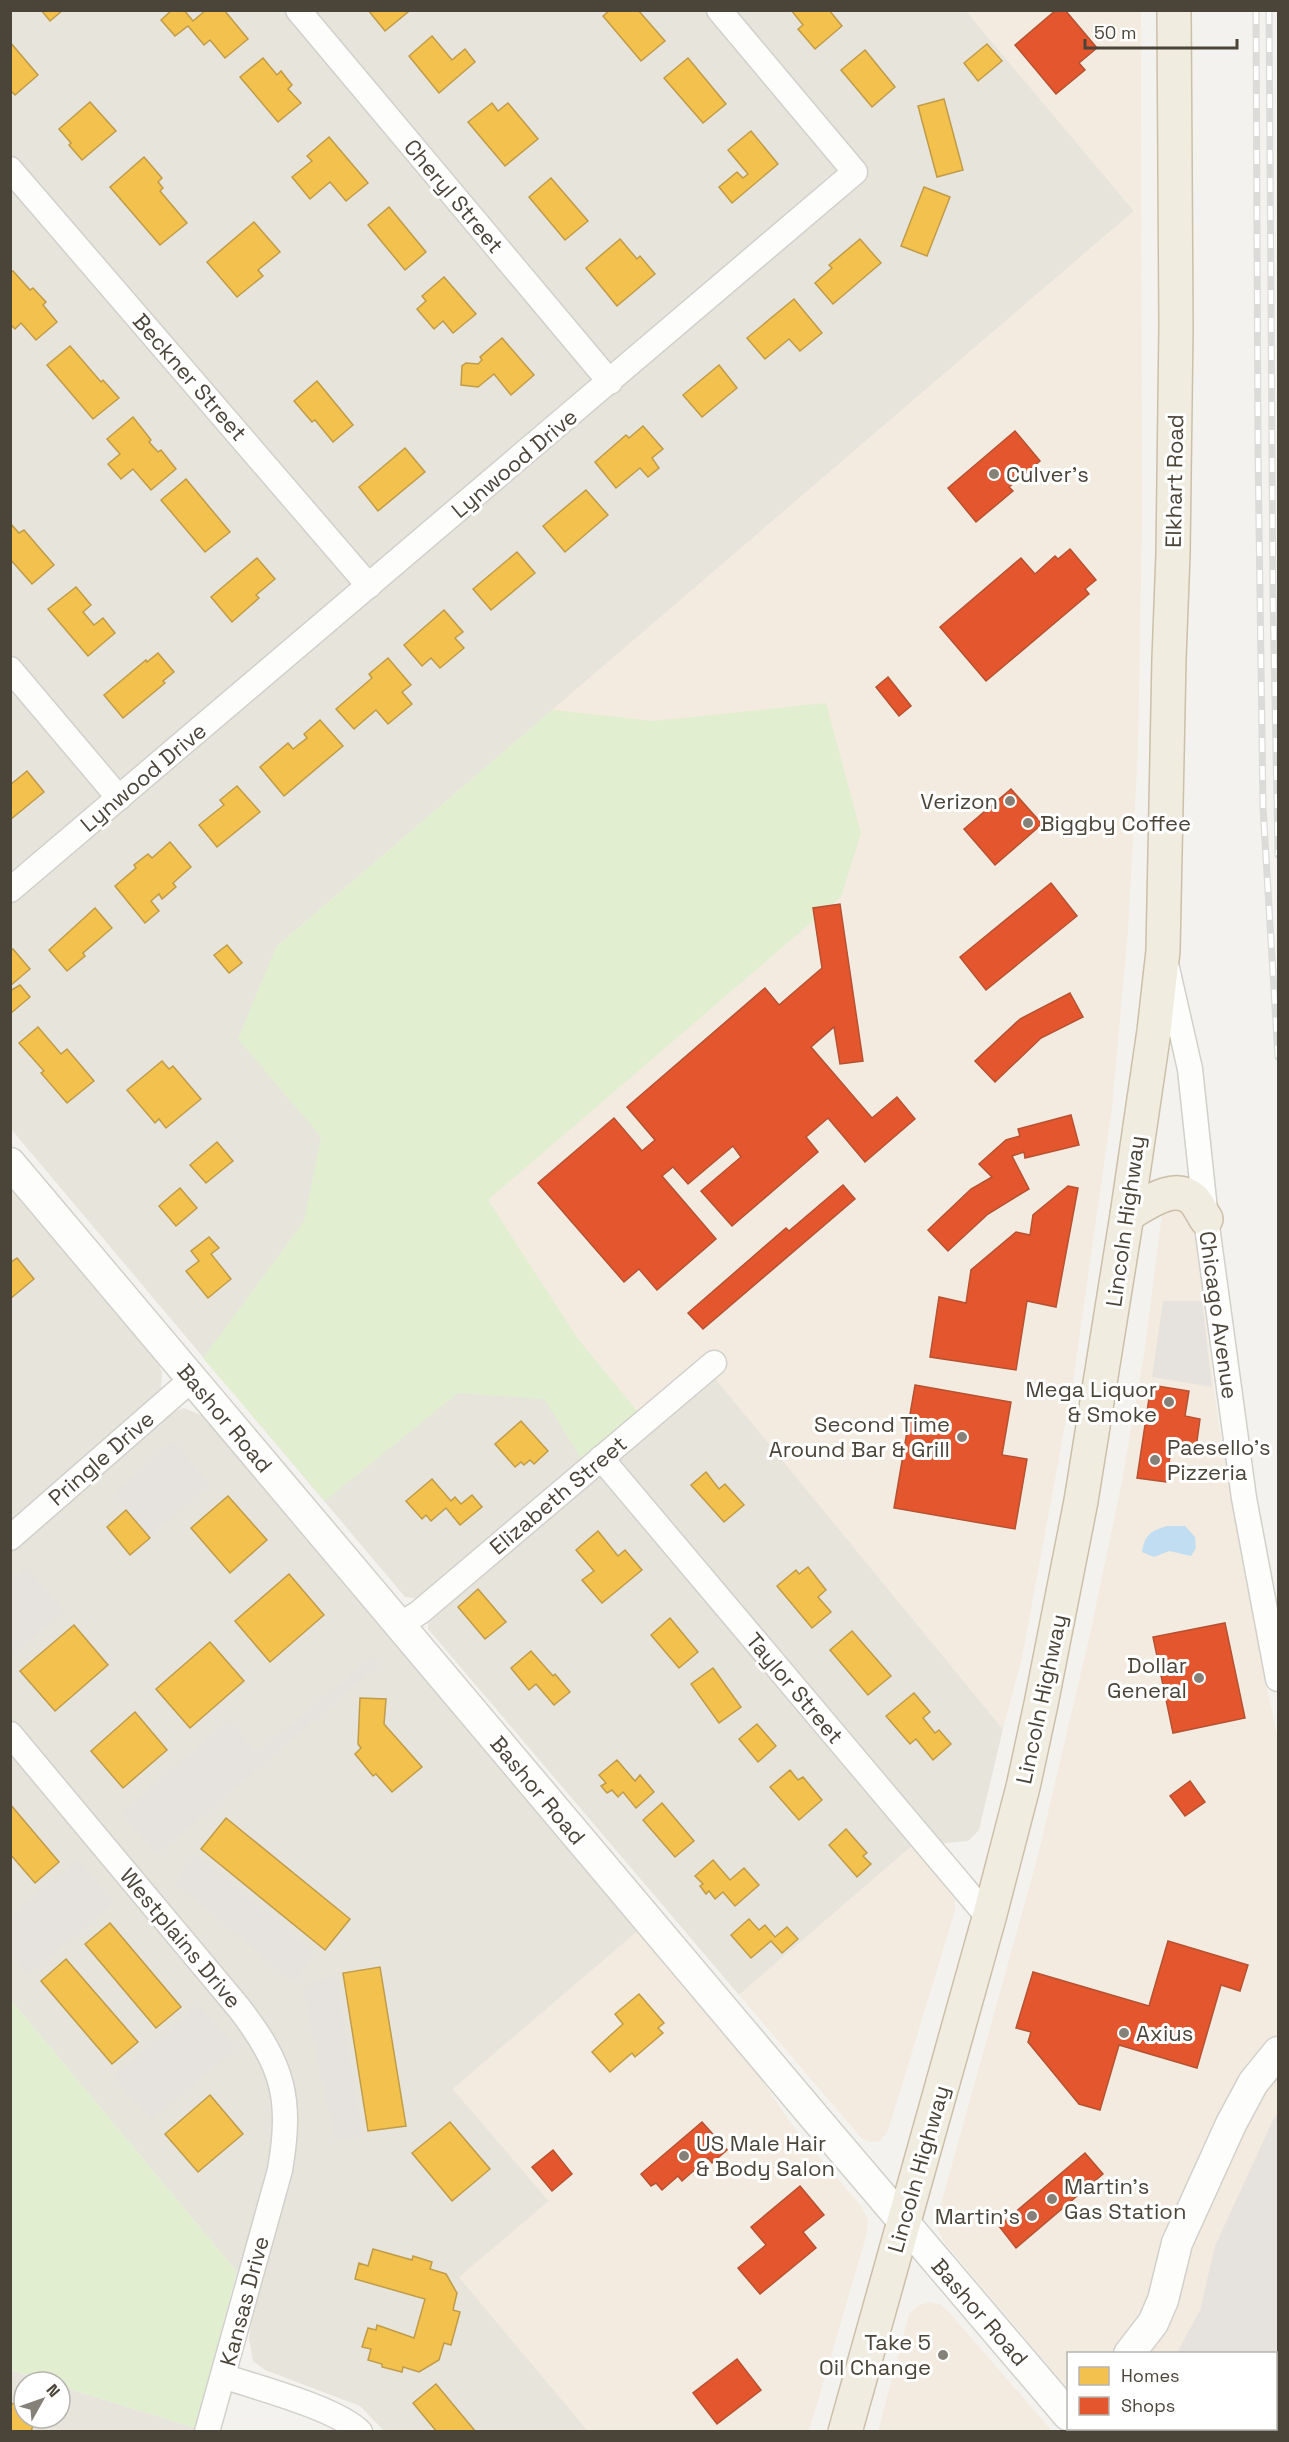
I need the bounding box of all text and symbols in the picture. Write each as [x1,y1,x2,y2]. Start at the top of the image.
scale bar [1085,12,1236,50]
text: 50 m [1094,21,1136,44]
street label: Cheryl Street [398,133,510,259]
street label: Beckner Street [127,307,253,447]
street label: Lynwood Drive [445,402,583,524]
street label: Elkhart Road [1159,414,1189,548]
place label: Culver's [1006,460,1089,488]
marker: Culver's [987,467,1001,481]
street label: Lynwood Drive [74,716,212,838]
place label: Verizon [920,787,998,815]
marker: Verizon [1003,794,1017,808]
place label: Biggby Coffee [1040,809,1191,837]
marker: Biggby Coffee [1021,816,1035,830]
street label: Lincoln Highway [1099,1134,1151,1308]
street label: Chicago Avenue [1193,1229,1245,1401]
street label: Bashor Road [171,1358,279,1478]
place label: Mega Liquor & Smoke [1026,1375,1157,1428]
marker: Mega Liquor & Smoke [1162,1395,1176,1409]
street label: Pringle Drive [42,1404,160,1512]
place label: Second Time Around Bar & Grill [769,1410,950,1463]
street label: Elizabeth Street [484,1429,632,1561]
marker: Second Time Around Bar & Grill [955,1430,969,1444]
place label: Paesello's Pizzeria [1167,1433,1271,1486]
marker: Paesello's Pizzeria [1148,1453,1162,1467]
street label: Lincoln Highway [1009,1612,1073,1786]
street label: Taylor Street [740,1627,850,1749]
place label: Dollar General [1107,1651,1187,1704]
marker: Dollar General [1192,1671,1206,1685]
street label: Bashor Road [484,1730,592,1850]
street label: Westplains Drive [114,1862,248,2014]
place label: Axius [1136,2019,1193,2047]
marker: Axius [1117,2026,1131,2040]
street label: Lincoln Highway [881,2082,955,2256]
place label: US Male Hair & Body Salon [696,2129,835,2182]
marker: US Male Hair & Body Salon [677,2149,691,2163]
place label: Martin's Gas Station [1064,2172,1186,2225]
marker: Martin's Gas Station [1045,2192,1059,2206]
place label: Martin's [935,2202,1020,2230]
marker: Martin's [1025,2209,1039,2223]
street label: Kansas Drive [213,2233,275,2369]
street label: Bashor Road [926,2252,1034,2372]
place label: Take 5 Oil Change [819,2328,931,2381]
marker: Take 5 Oil Change [936,2348,950,2362]
legend [1067,2352,1277,2430]
text: Homes [1121,2364,1180,2387]
north arrow [12,2370,72,2430]
text: N [42,2380,65,2402]
text: Shops [1121,2394,1175,2417]

